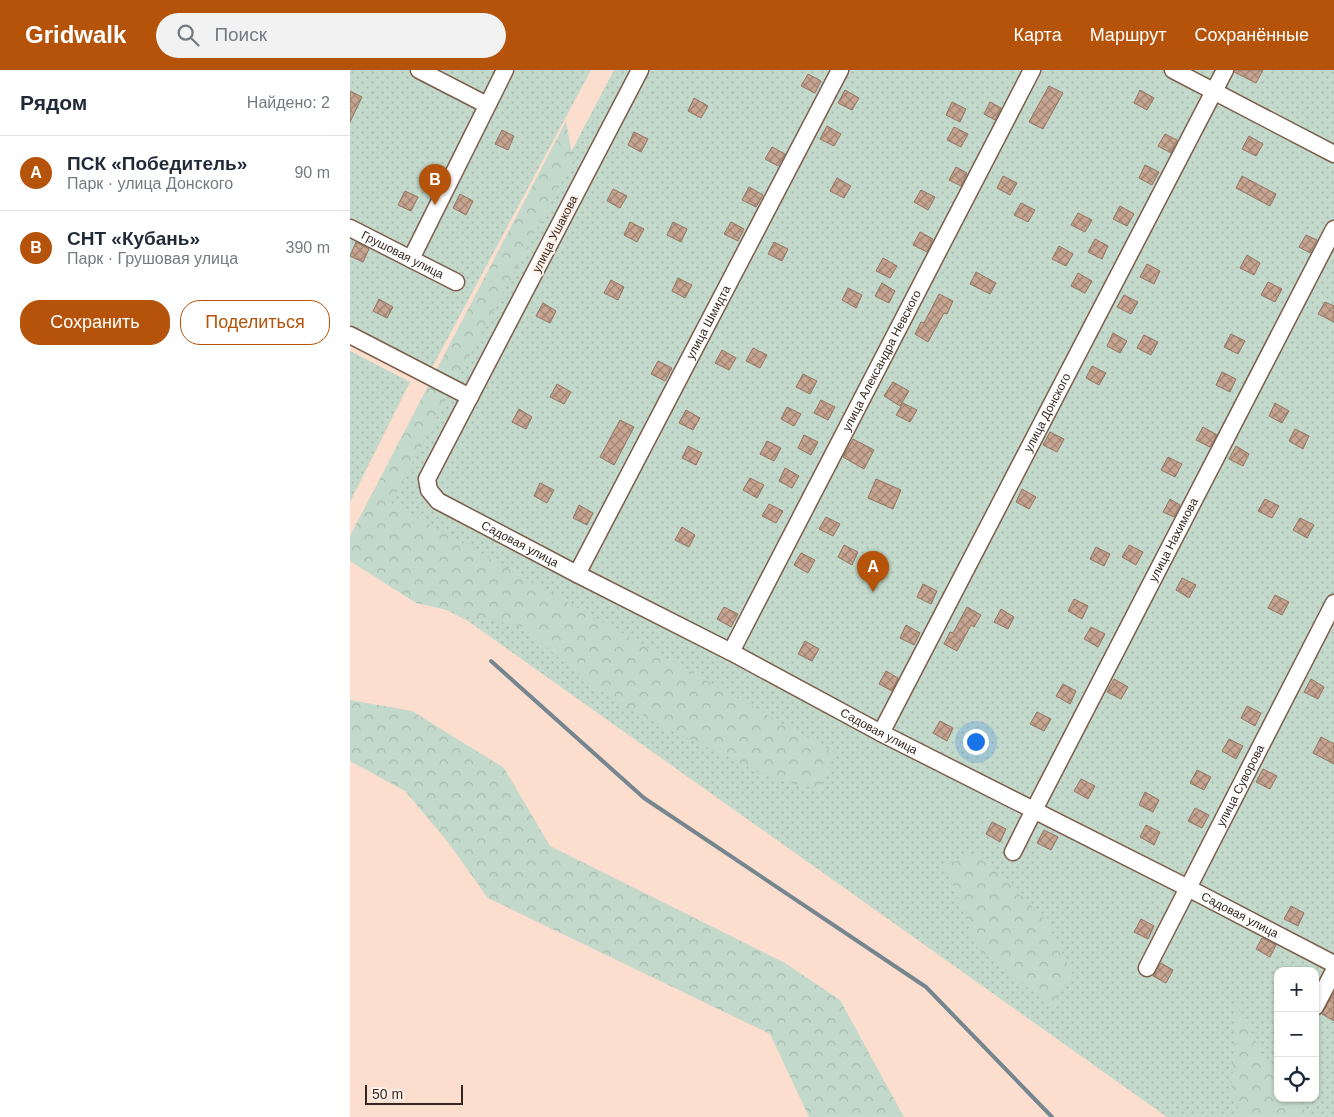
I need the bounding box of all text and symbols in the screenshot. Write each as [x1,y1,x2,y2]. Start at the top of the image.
search box [156,13,506,58]
text: Gridwalk [25,21,126,48]
icon: search [174,21,202,49]
text: Поиск [214,24,267,45]
text: Карта [1014,25,1062,45]
text: Маршрут [1090,25,1166,45]
text: Сохранённые [1194,25,1309,45]
text: Рядом [20,91,87,114]
text: Найдено: 2 [247,94,330,111]
text: ПСК «Победитель» [67,153,247,174]
text: A [30,164,42,181]
text: 90 m [294,164,330,181]
pin: B [419,164,451,205]
text: Парк · улица Донского [67,175,233,192]
street label: улица Ушакова [530,193,581,275]
text: СНТ «Кубань» [67,228,200,249]
street label: Грушовая улица [359,228,446,282]
text: B [30,239,42,256]
text: 390 m [286,239,330,256]
text: Парк · Грушовая улица [67,250,238,267]
street label: улица Шмидта [683,283,734,362]
street label: улица Александра Невского [839,287,924,434]
button: Сохранить [20,300,170,345]
button: Поделиться [180,300,330,345]
street label: улица Донского [1021,371,1074,454]
street label: улица Нахимова [1146,495,1201,584]
street label: Садовая улица [479,518,561,570]
pin: A [857,551,889,592]
street label: Садовая улица [838,705,920,757]
your location [963,729,989,755]
street label: улица Суворова [1214,742,1267,829]
street label: Садовая улица [1199,889,1281,941]
map controls [1274,967,1319,1102]
button: + [1274,967,1319,1012]
button: − [1274,1012,1319,1057]
button: locate [1274,1057,1319,1102]
scale bar [365,1082,462,1105]
text: 50 m [372,1086,403,1102]

